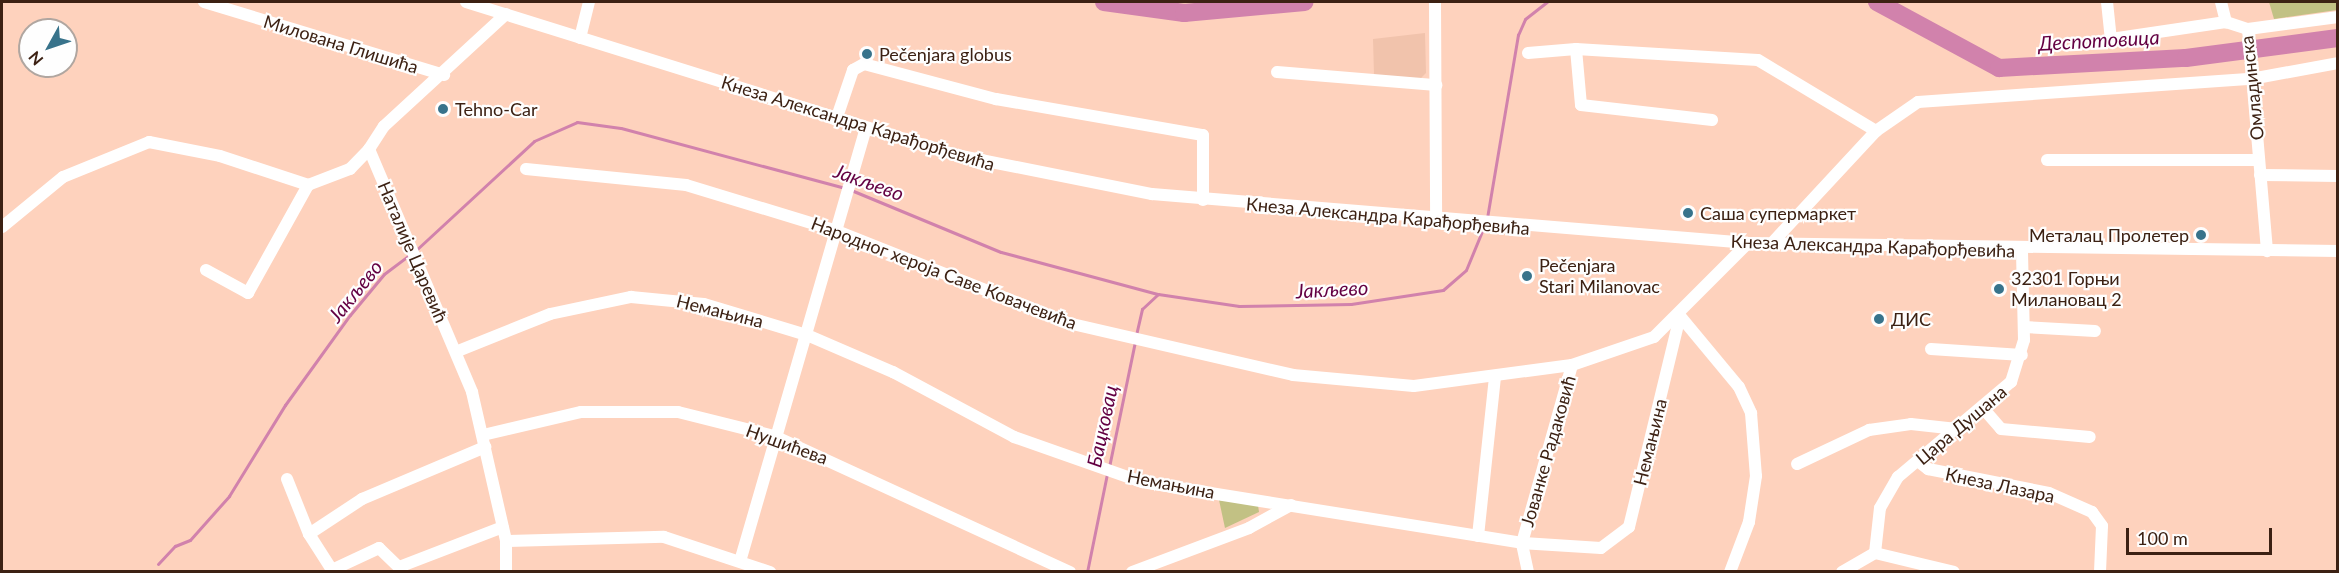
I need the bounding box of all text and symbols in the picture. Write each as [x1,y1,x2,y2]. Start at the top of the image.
street label: Милована Глишића [261,10,421,78]
north arrow [18,18,78,78]
water label: Деспотовица [2038,25,2160,55]
street label: Омладинска [2236,35,2268,141]
place label: Pečenjara globus [879,43,1012,65]
marker: Pečenjara globus [860,47,874,61]
text: N [24,48,47,69]
street label: Кнеза Александра Карађорђевића [719,71,997,175]
place label: Tehno-Car [455,98,537,120]
marker: Tehno-Car [436,102,450,116]
water label: Јакљево [831,158,907,206]
street label: Наталије Царевић [373,178,453,326]
street label: Кнеза Александра Карађорђевића [1245,193,1531,239]
place label: Саша супермаркет [1700,202,1856,224]
marker: Саша супермаркет [1681,206,1695,220]
street label: Народног хероја Саве Ковачевића [808,212,1080,334]
place label: Металац Пролетер [2029,224,2189,246]
marker: Металац Пролетер [2194,228,2208,242]
street label: Кнеза Александра Карађорђевића [1730,230,2016,262]
water label: Јакљево [323,255,387,327]
place label: Pečenjara Stari Milanovac [1539,255,1660,298]
place label: 32301 Горњи Милановац 2 [2011,268,2122,310]
marker: Pečenjara Stari Milanovac [1520,269,1534,283]
water label: Јакљево [1295,275,1369,303]
marker: 32301 Горњи Милановац 2 [1992,282,2006,296]
street label: Немањина [674,290,766,332]
place label: ДИС [1891,308,1931,330]
marker: ДИС [1872,312,1886,326]
street label: Јованке Радаковић [1516,373,1580,529]
street label: Цара Душана [1911,381,2011,469]
water label: Бацковац [1082,383,1122,469]
street label: Немањина [1629,396,1671,488]
street label: Нушићева [743,419,831,469]
street label: Кнеза Лазара [1943,463,2057,507]
street label: Немањина [1125,465,1217,503]
scale bar [2129,516,2274,554]
text: 100 m [2137,527,2188,549]

